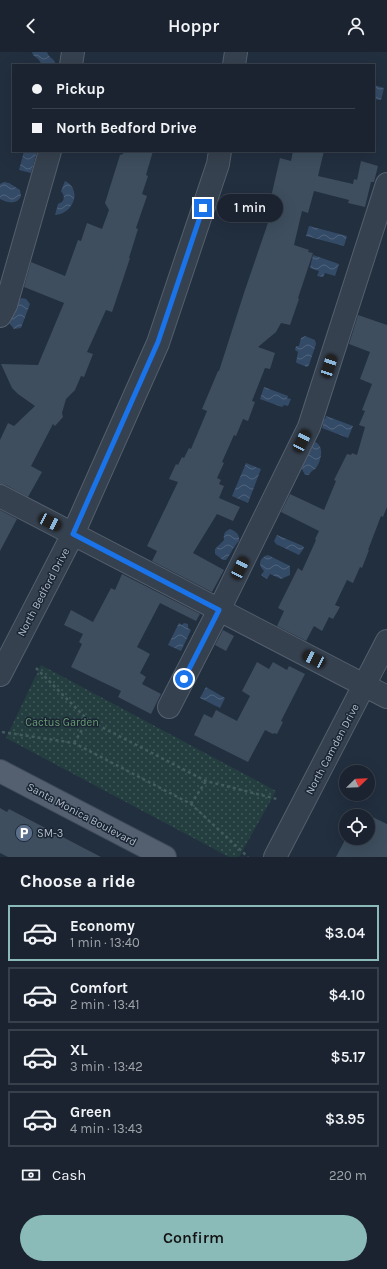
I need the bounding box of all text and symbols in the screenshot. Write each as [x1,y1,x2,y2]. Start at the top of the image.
icon: back [20,15,42,37]
text: Hoppr [168,15,219,37]
icon: person [345,15,367,37]
text: Pickup [56,80,105,98]
text: North Bedford Drive [56,119,197,137]
callout: 1 min [217,194,283,222]
route end [194,199,212,217]
text: 1 min [234,200,266,215]
car [320,353,338,379]
car [291,428,313,454]
car [37,511,63,533]
street label: North Bedford Drive [15,545,72,639]
car [229,555,251,581]
car [301,648,327,670]
route start [175,670,193,688]
street label: North Camden Drive [303,701,362,797]
park label: Cactus Garden [25,716,99,729]
north arrow [339,765,375,801]
map controls [339,765,375,845]
street label: Santa Monica Boulevard [25,780,139,849]
button: locate [339,809,375,845]
parking icon: SM-3 [14,823,34,843]
place label: SM-3 [37,827,63,840]
text: Choose a ride [20,870,135,892]
icon: car [22,915,58,951]
text: Economy [70,917,135,935]
text: $3.04 [325,924,365,942]
text: 1 min · 13:40 [70,935,140,950]
icon: car [22,977,58,1013]
text: Comfort [70,979,128,997]
text: $4.10 [328,986,365,1004]
text: 2 min · 13:41 [70,997,140,1012]
icon: car [22,1039,58,1075]
text: XL [70,1041,88,1059]
text: $5.17 [331,1048,365,1066]
text: 3 min · 13:42 [70,1059,143,1074]
icon: car [22,1101,58,1137]
text: Green [70,1103,111,1121]
text: $3.95 [325,1110,365,1128]
text: 4 min · 13:43 [70,1121,143,1136]
icon: cash [20,1164,42,1186]
text: Cash [52,1166,86,1184]
text: 220 m [329,1168,367,1183]
button: Confirm [20,1215,367,1261]

